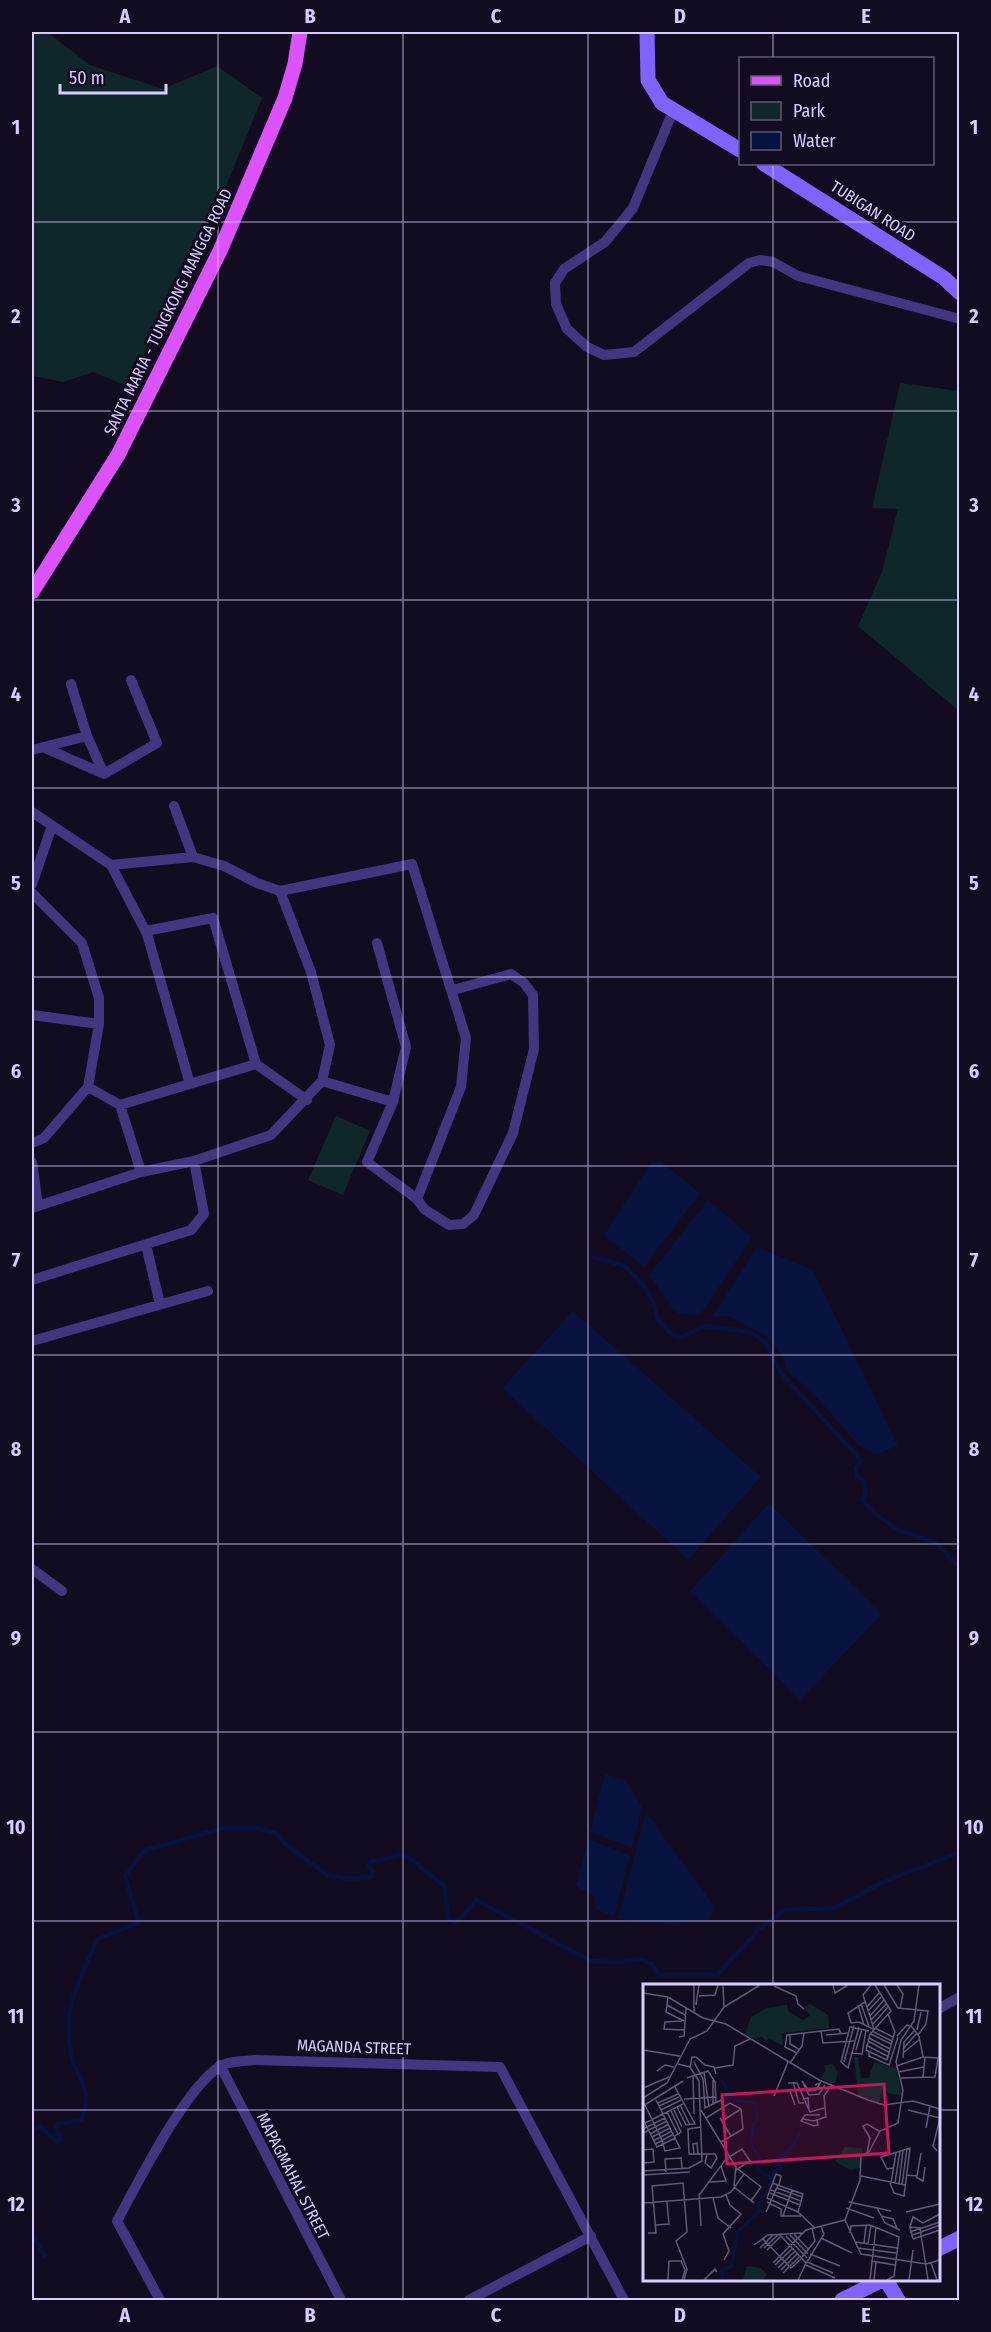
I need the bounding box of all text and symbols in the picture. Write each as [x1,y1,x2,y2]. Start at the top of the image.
text: A [119,4,132,28]
text: B [304,4,316,28]
text: C [491,4,502,28]
text: D [674,4,686,28]
text: E [861,4,871,28]
scale bar [60,57,166,95]
legend [739,57,934,165]
text: 50 m [69,67,105,89]
text: Road [793,70,830,92]
text: Park [793,100,826,122]
text: 1 [12,115,20,139]
text: 1 [970,115,978,139]
text: Water [793,130,836,152]
street label: TUBIGAN ROAD [827,177,919,245]
street label: SANTA MARIA - TUNGKONG MANGGA ROAD [100,186,236,438]
text: 2 [10,304,21,328]
text: 2 [968,304,979,328]
text: 3 [10,493,21,517]
text: 3 [968,493,979,517]
text: 4 [11,682,21,706]
text: 4 [969,682,979,706]
text: 5 [11,871,21,895]
text: 5 [969,871,979,895]
text: 6 [11,1059,21,1083]
text: 6 [969,1059,979,1083]
text: 7 [12,1248,21,1272]
text: 7 [970,1248,979,1272]
text: 8 [11,1437,22,1461]
text: 8 [969,1437,980,1461]
text: 9 [11,1626,21,1650]
text: 9 [969,1626,979,1650]
text: 10 [6,1815,26,1839]
text: 10 [964,1815,984,1839]
inset map [643,1984,940,2281]
text: 11 [8,2004,24,2028]
text: 11 [966,2004,982,2028]
street label: MAGANDA STREET [297,2036,412,2059]
street label: MAPAGMAHAL STREET [253,2110,333,2243]
text: 12 [7,2192,25,2216]
text: 12 [965,2192,983,2216]
text: A [119,2303,132,2327]
text: B [304,2303,316,2327]
text: C [491,2303,502,2327]
text: D [674,2303,686,2327]
text: E [861,2303,871,2327]

